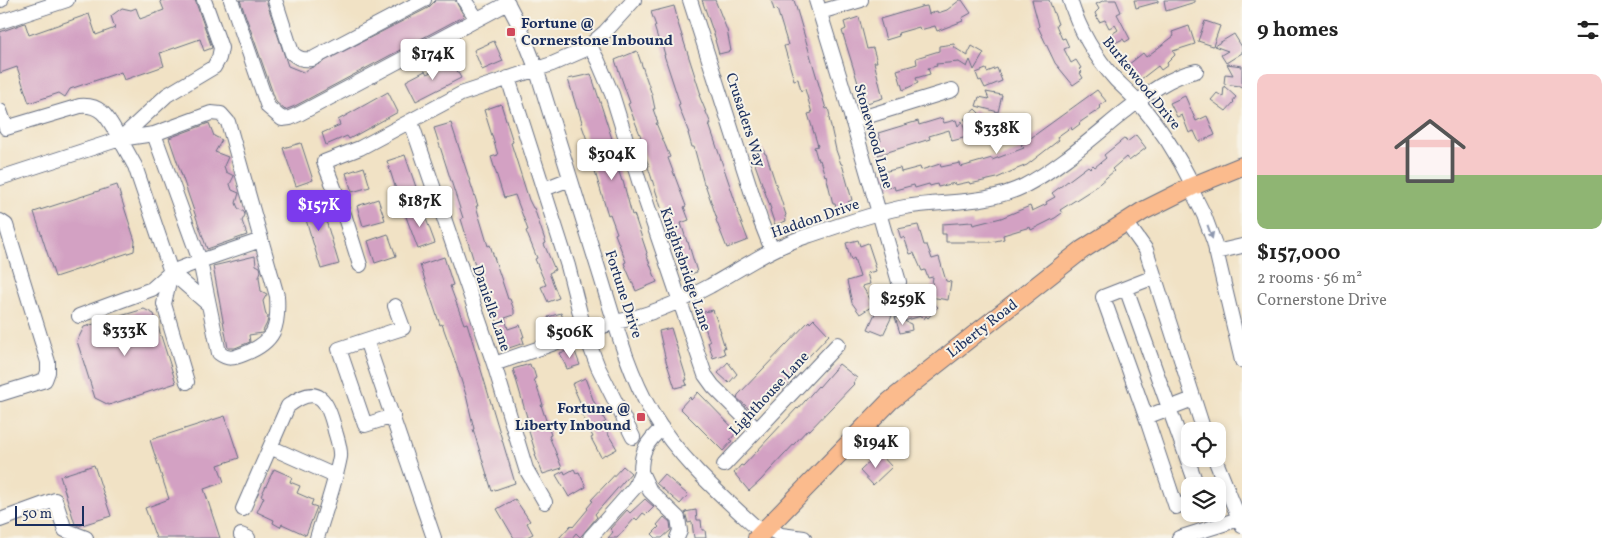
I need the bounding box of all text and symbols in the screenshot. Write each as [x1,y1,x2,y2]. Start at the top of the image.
place label: Fortune @ Cornerstone Inbound [521,14,673,52]
text: 9 homes [1257,16,1338,45]
icon: filters [1574,16,1602,44]
marker: Fortune @ Cornerstone Inbound [505,26,517,38]
street label: Burkewood Drive [1097,33,1185,135]
pin: $174K [398,38,468,81]
text: $174K [411,44,455,66]
street label: Crusaders Way [719,70,770,170]
street label: Stonewood Lane [848,82,898,191]
icon: home [1385,106,1475,196]
pin: $338K [962,112,1032,155]
text: $338K [974,118,1020,140]
pin: $304K [577,138,647,181]
text: $304K [588,144,636,166]
pin: $187K [385,186,455,228]
pin: $157K [284,190,354,232]
text: $187K [398,191,442,213]
street label: Haddon Drive [768,194,863,244]
text: $157K [298,195,340,217]
street label: Knightsbridge Lane [654,205,716,334]
one-way arrow [1206,225,1214,240]
text: $157,000 [1257,239,1340,268]
street label: Fortune Drive [598,248,647,341]
street label: Danielle Lane [466,263,515,354]
text: 2 rooms · 56 m² [1257,268,1362,290]
pin: $259K [868,284,938,326]
text: $259K [880,289,926,311]
text: Cornerstone Drive [1257,290,1387,312]
street label: Liberty Road [943,295,1023,363]
pin: $333K [90,314,160,357]
pin: $506K [535,316,605,359]
text: $333K [103,320,147,342]
text: $506K [547,322,593,344]
street label: Lighthouse Lane [725,347,815,441]
place label: Fortune @ Liberty Inbound [515,399,631,437]
marker: Fortune @ Liberty Inbound [635,411,647,423]
map controls [1181,422,1226,522]
button: locate [1181,422,1226,467]
pin: $194K [841,426,911,469]
text: $194K [853,432,899,454]
button: layers [1181,477,1226,522]
scale bar [15,503,84,526]
text: 50 m [22,505,52,524]

